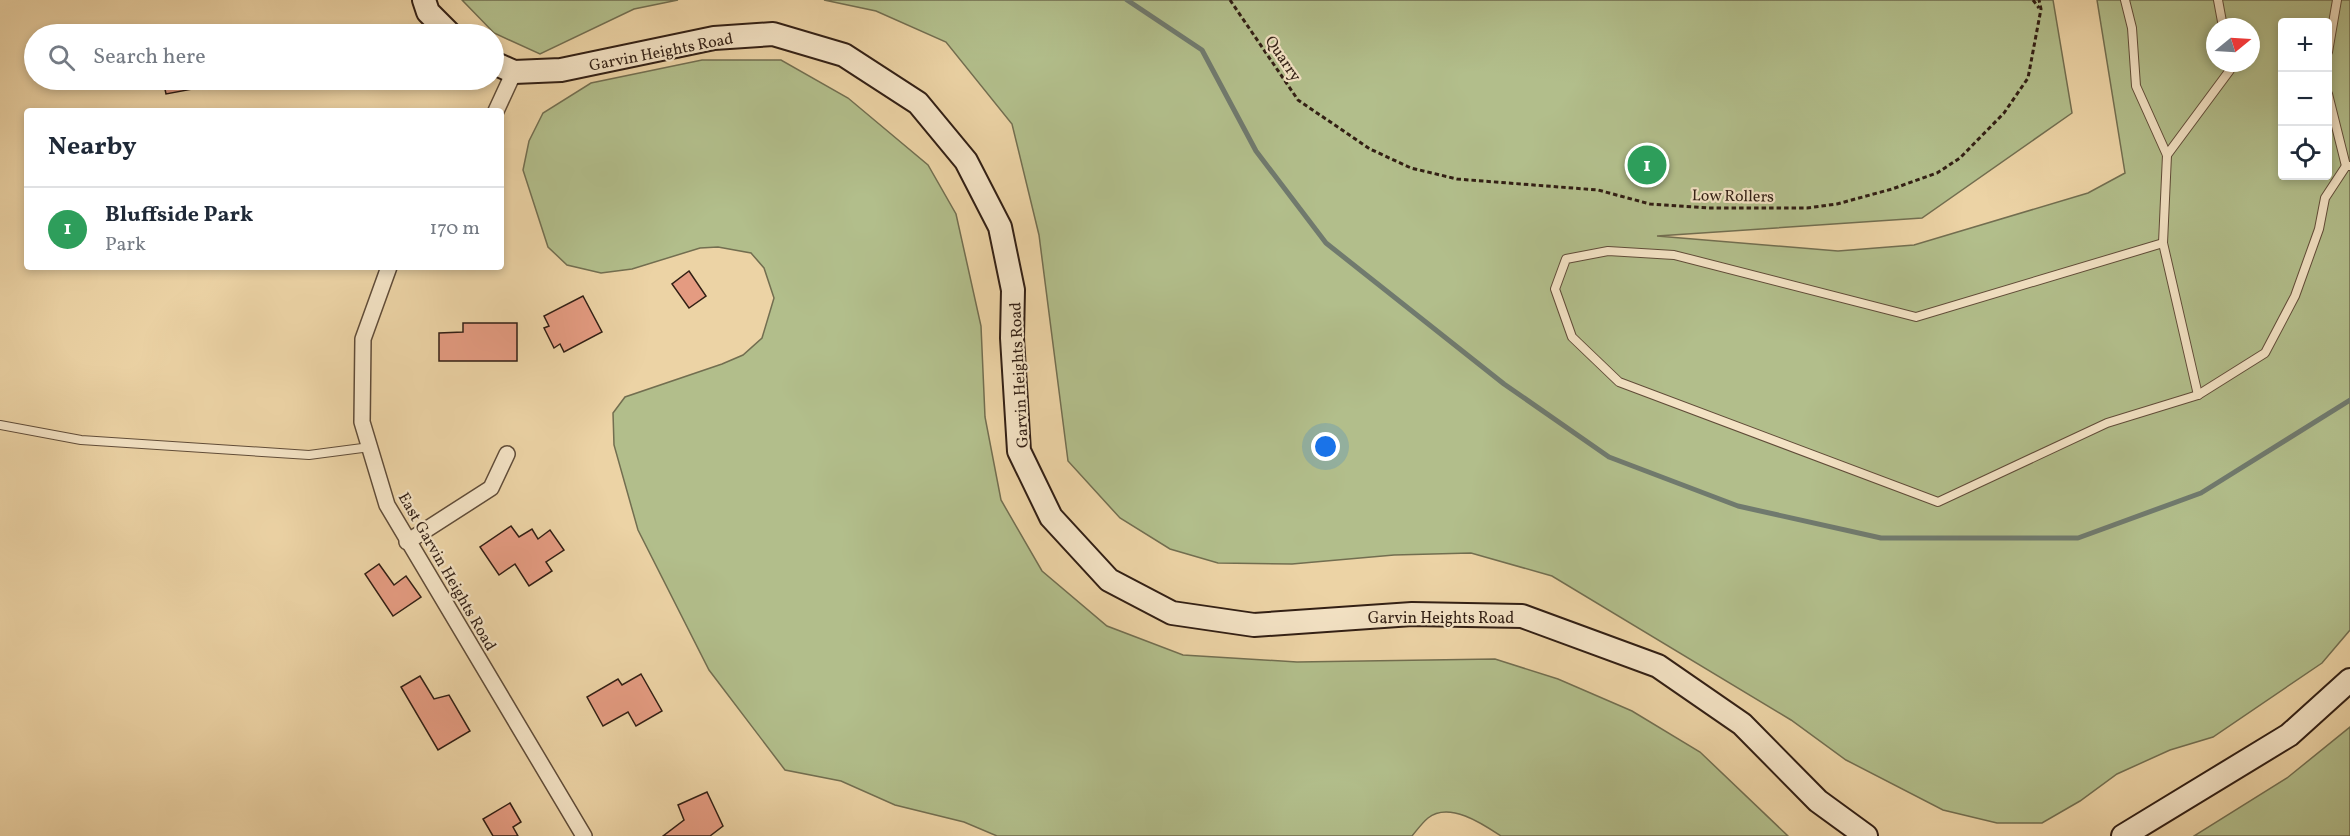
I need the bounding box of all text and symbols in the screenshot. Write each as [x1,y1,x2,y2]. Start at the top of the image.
north arrow [2206,18,2260,72]
map controls [2278,18,2332,180]
button: + [2278,18,2332,72]
search box [24,24,504,90]
street label: Garvin Heights Road [587,28,735,78]
street label: Quarry [1259,32,1306,87]
icon: search [45,41,78,74]
text: Search here [93,42,206,73]
button: − [2278,72,2332,126]
button: locate [2278,126,2332,180]
text: Nearby [48,129,137,165]
pin: 1 [1628,142,1666,188]
street label: Low Rollers [1692,185,1774,209]
text: Bluffside Park [105,200,253,231]
text: 1 [63,215,72,243]
text: 170 m [430,215,480,243]
text: Park [105,231,146,259]
street label: Garvin Heights Road [1005,301,1035,449]
your location [1311,432,1340,461]
street label: East Garvin Heights Road [392,489,501,655]
street label: Garvin Heights Road [1368,608,1514,630]

